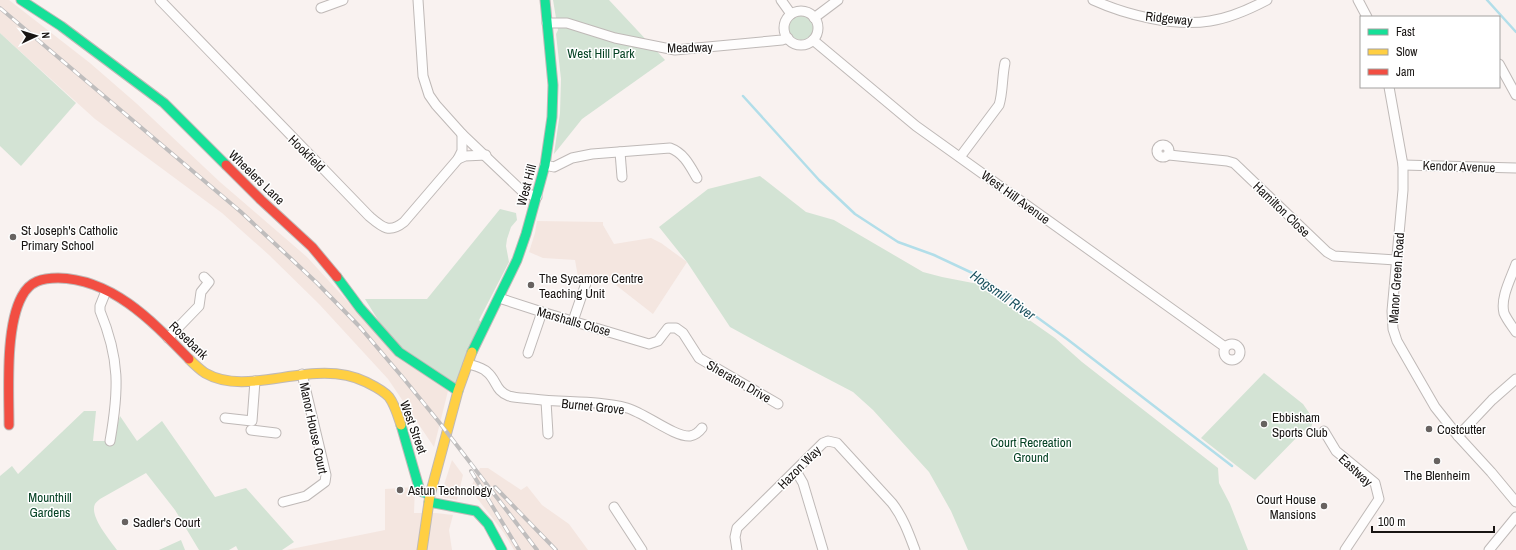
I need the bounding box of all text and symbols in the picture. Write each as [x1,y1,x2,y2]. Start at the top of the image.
street label: Ridgeway [1144,8,1194,29]
north arrow [16,16,56,56]
legend [1360,16,1500,88]
text: Fast [1396,24,1415,40]
text: N [39,32,53,39]
street label: Meadway [667,39,714,56]
text: Slow [1396,44,1418,60]
park label: West Hill Park [567,45,635,62]
text: Jam [1396,64,1415,80]
street label: Hookfield [285,131,329,175]
street label: Wheelers Lane [225,146,288,208]
street label: Kendor Avenue [1422,157,1496,176]
street label: West Hill [513,162,540,208]
street label: West Hill Avenue [978,167,1053,228]
street label: Hamilton Close [1250,178,1314,241]
place label: St Joseph's Catholic Primary School [21,222,118,254]
marker: St Joseph's Catholic Primary School [8,232,18,242]
street label: Manor Green Road [1385,232,1408,324]
water label: Hogsmill River [967,266,1040,325]
place label: The Sycamore Centre Teaching Unit [539,270,643,302]
marker: The Sycamore Centre Teaching Unit [526,280,536,290]
street label: Marshalls Close [535,303,613,340]
street label: Rosebank [165,318,212,364]
street label: Sheraton Drive [703,356,774,407]
street label: Manor House Court [296,381,332,475]
street label: Burnet Grove [561,395,625,418]
street label: West Street [396,398,431,456]
place label: Ebbisham Sports Club [1272,409,1328,441]
marker: Ebbisham Sports Club [1259,419,1269,429]
place label: Costcutter [1437,421,1486,438]
marker: Costcutter [1424,424,1434,434]
park label: Court Recreation Ground [990,434,1072,466]
street label: Hazon Way [774,442,825,493]
street label: Eastway [1335,450,1377,491]
marker: The Blenheim [1432,456,1442,466]
place label: The Blenheim [1404,467,1470,484]
place label: Astun Technology [407,482,493,499]
marker: Astun Technology [395,485,405,495]
park label: Mounthill Gardens [28,489,72,521]
place label: Court House Mansions [1256,491,1316,523]
marker: Court House Mansions [1319,501,1329,511]
scale bar [1372,508,1494,534]
place label: Sadler's Court [133,514,200,531]
text: 100 m [1378,514,1405,530]
marker: Sadler's Court [120,517,130,527]

